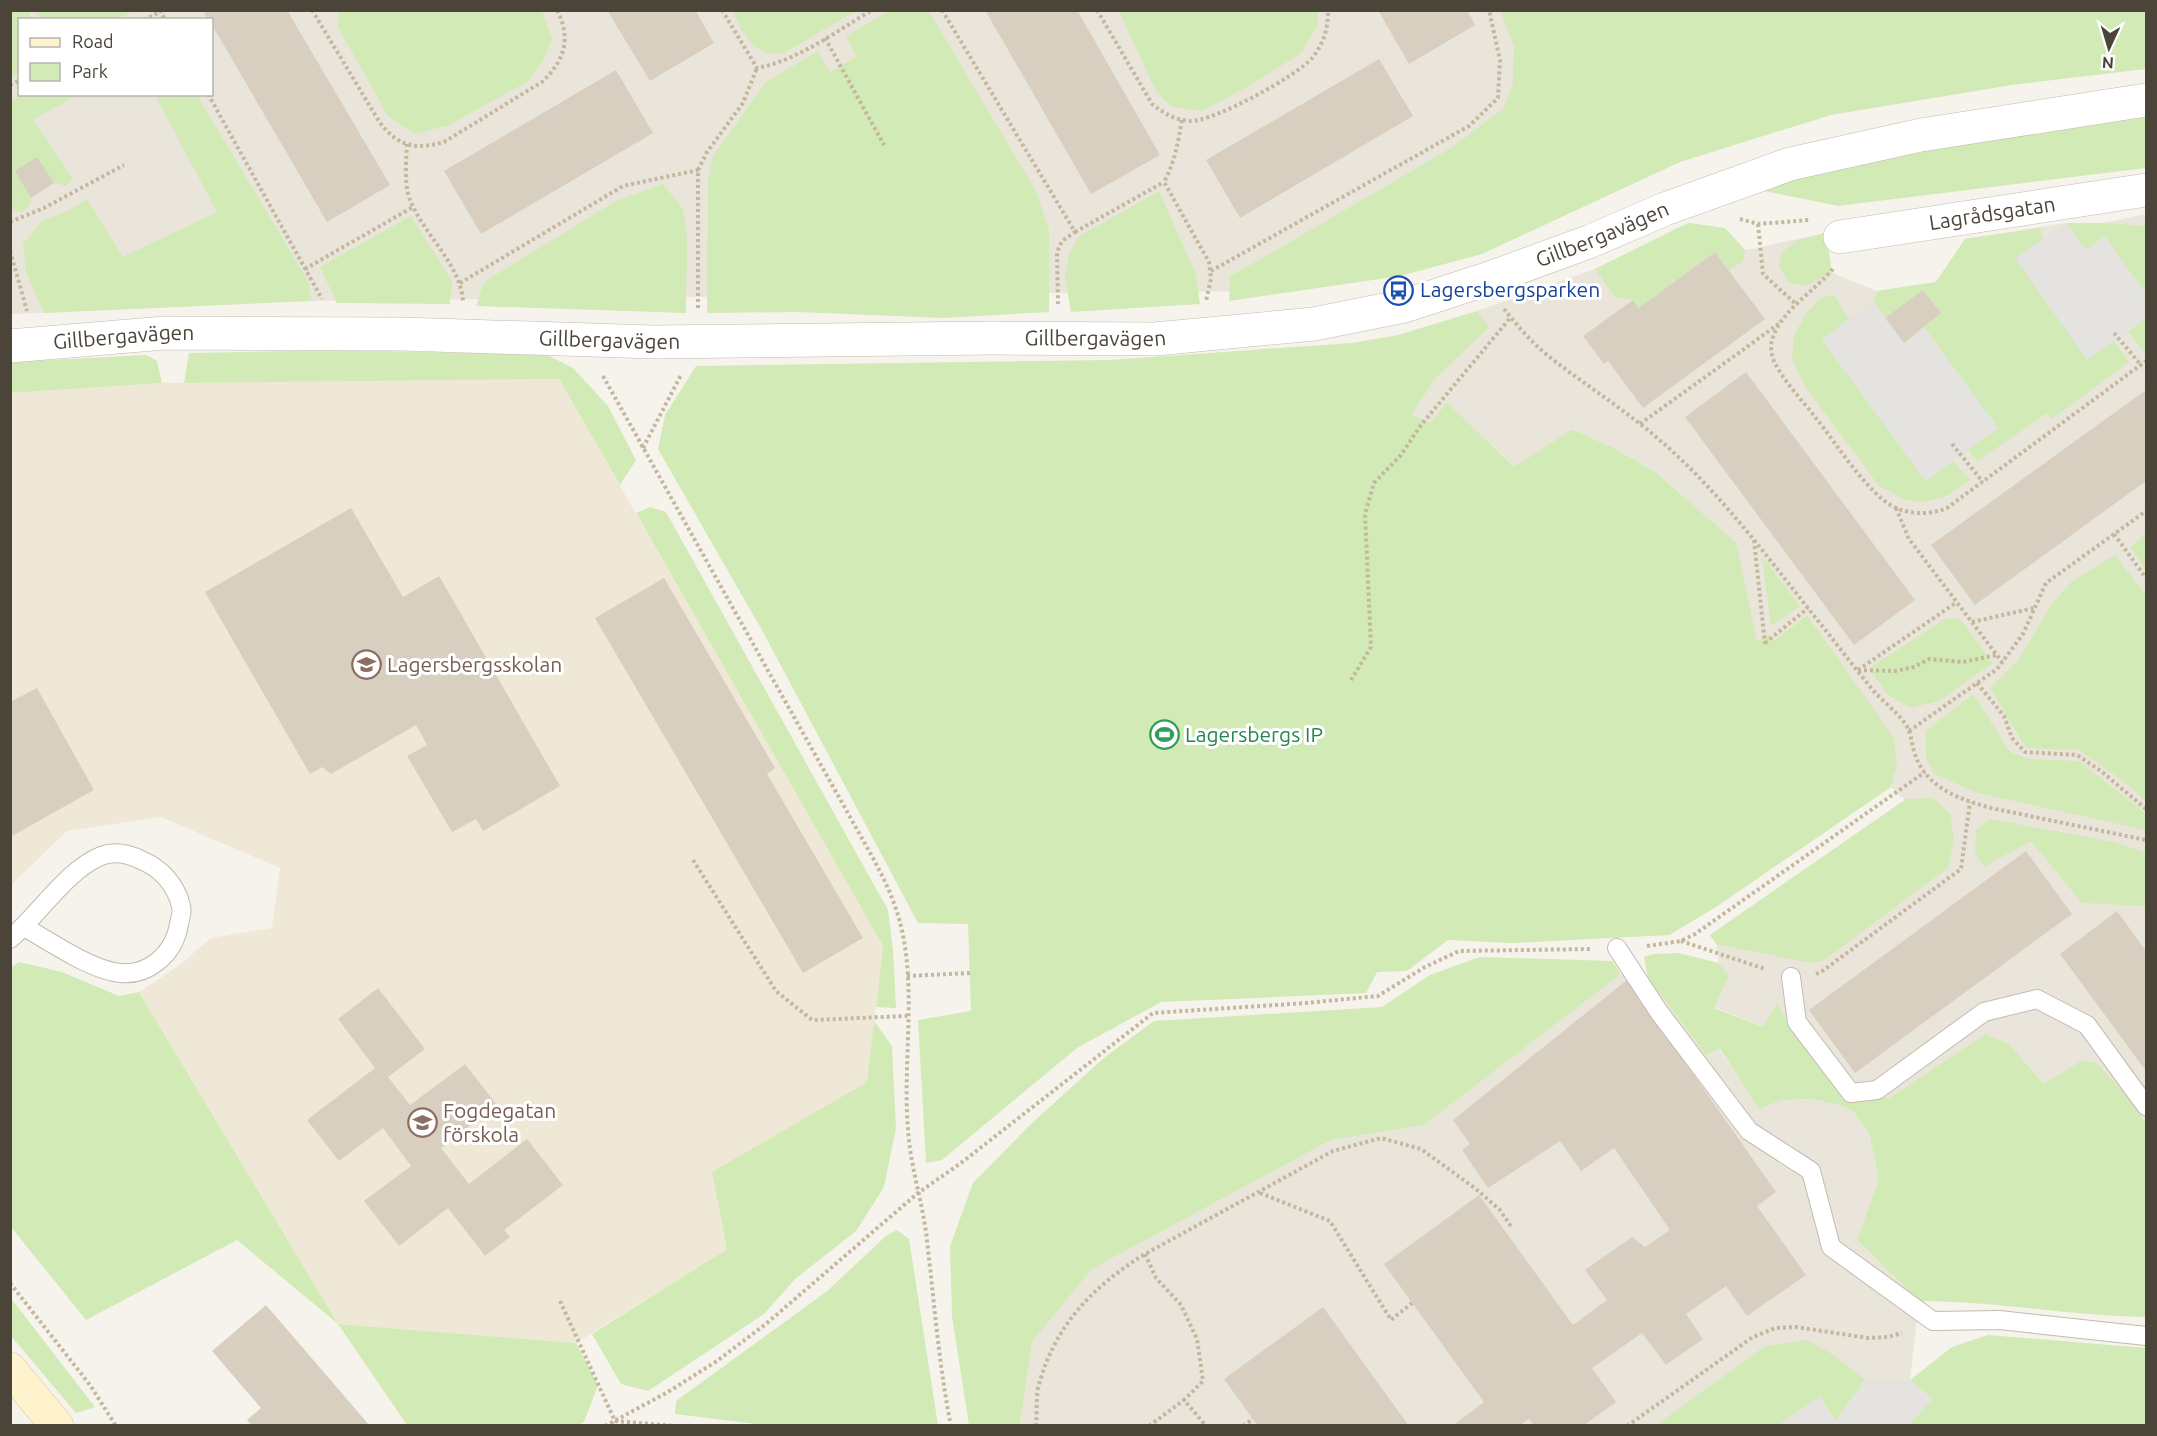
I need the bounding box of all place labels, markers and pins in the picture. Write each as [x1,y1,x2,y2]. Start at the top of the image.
bus stop icon: Lagersbergsparken [1383,274,1415,306]
place label: Lagersbergsparken [1420,277,1600,301]
school or university icon: Lagersbergsskolan [350,649,382,681]
place label: Lagersbergsskolan [387,652,562,676]
sports icon: Lagersbergs IP [1148,719,1180,751]
place label: Lagersbergs IP [1185,722,1323,746]
place label: Fogdegatan förskola [443,1098,556,1146]
school or university icon: Fogdegatan förskola [406,1107,438,1139]

